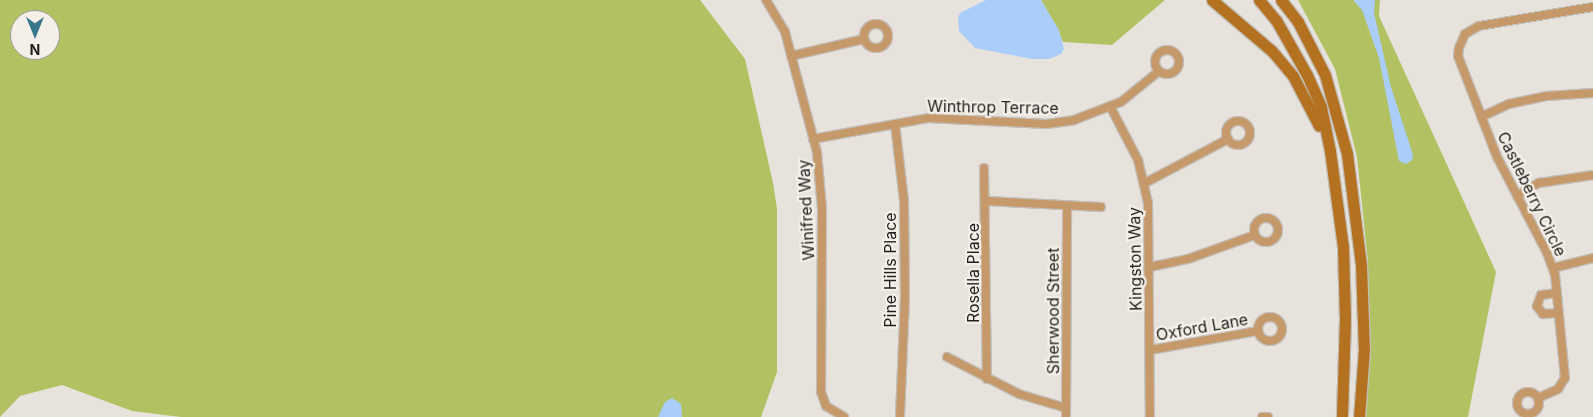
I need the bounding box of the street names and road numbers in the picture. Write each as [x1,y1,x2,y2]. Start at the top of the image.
street label: Winthrop Terrace [927,96,1059,118]
street label: Castleberry Circle [1493,129,1571,259]
street label: Winifred Way [794,159,818,261]
street label: Kingston Way [1124,207,1146,311]
street label: Pine Hills Place [880,212,900,328]
street label: Rosella Place [963,223,983,323]
street label: Sherwood Street [1043,248,1063,374]
street label: Oxford Lane [1154,309,1250,345]

